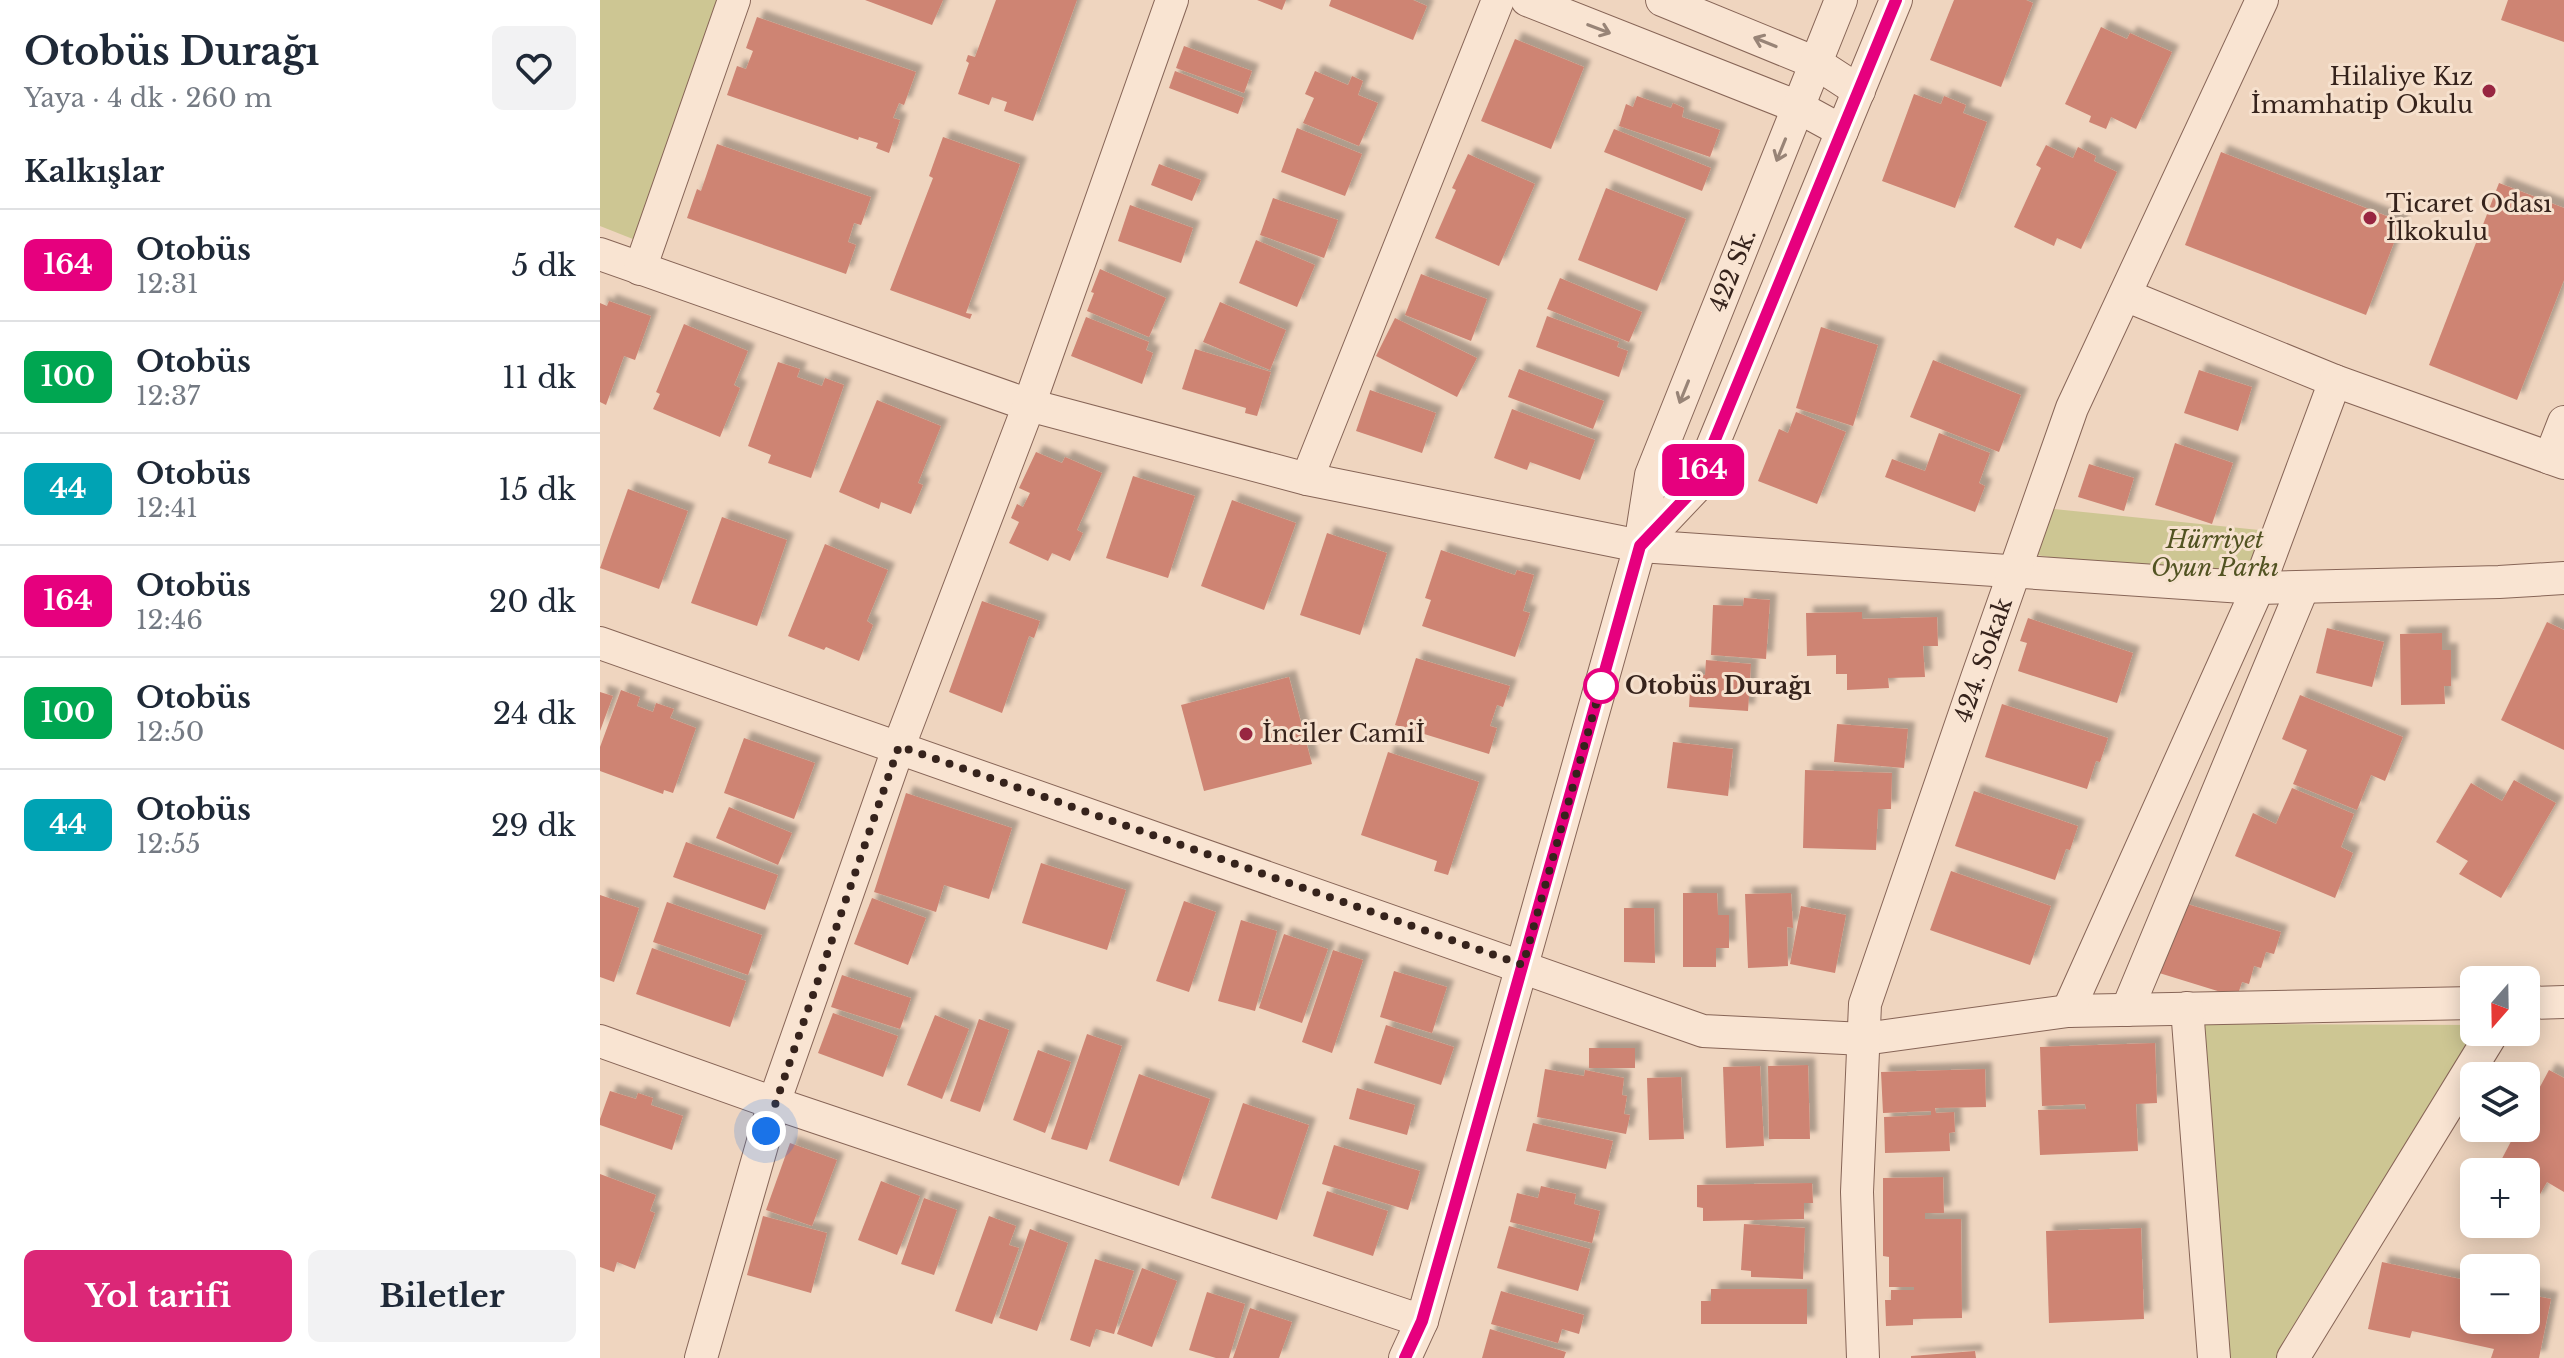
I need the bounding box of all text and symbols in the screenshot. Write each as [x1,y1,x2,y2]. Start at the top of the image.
one-way arrow [1586,22,1611,37]
button: heart [492,26,576,110]
text: Otobüs Durağı [24,28,319,75]
one-way arrow [1753,34,1778,49]
place label: Hilaliye Kız İmamhatip Okulu [2251,62,2473,119]
text: Yaya · 4 dk · 260 m [24,82,272,114]
marker: Hilaliye Kız İmamhatip Okulu [2480,82,2498,100]
one-way arrow [1773,137,1787,162]
text: Kalkışlar [24,153,164,190]
place label: Ticaret Odası İlkokulu [2386,189,2552,246]
marker: Ticaret Odası İlkokulu [2361,209,2379,227]
street label: 422 Sk. [1703,224,1762,316]
text: Otobüs [136,231,251,268]
text: 164 [43,247,93,282]
text: 5 dk [512,247,576,284]
text: 12:31 [136,268,199,300]
text: Otobüs [136,343,251,380]
text: 100 [41,359,95,394]
text: 11 dk [502,359,576,396]
one-way arrow [1676,379,1690,404]
text: 12:37 [136,380,200,412]
line badge: 164 [1657,444,1749,496]
text: 164 [1678,452,1728,487]
text: Otobüs [136,455,251,492]
text: 44 [49,471,87,506]
text: 15 dk [498,471,576,508]
text: 12:41 [136,492,198,524]
park label: Hürriyet Oyun Parkı [2151,525,2279,582]
text: Otobüs [136,567,251,604]
text: 164 [43,583,93,618]
text: 20 dk [489,583,576,620]
street label: 424. Sokak [1948,593,2018,726]
text: 12:46 [136,604,203,636]
marker: Otobüs Durağı [1584,669,1618,703]
place label: Otobüs Durağı [1625,671,1812,700]
text: Otobüs [136,679,251,716]
text: 100 [41,695,95,730]
text: 24 dk [493,695,576,732]
text: 12:50 [136,716,204,748]
place label: İnciler Camiİ [1262,719,1425,748]
marker: İnciler Camiİ [1237,725,1255,743]
text: Otobüs [136,791,251,828]
text: 44 [49,807,87,842]
text: 29 dk [491,807,576,844]
text: 12:55 [136,828,201,860]
north arrow [2460,966,2540,1046]
map controls [2460,966,2540,1334]
button: layers [2460,1062,2540,1142]
your location [746,1111,786,1151]
button: + [2460,1158,2540,1238]
button: Yol tarifi [24,1250,292,1342]
button: Biletler [308,1250,576,1342]
button: − [2460,1254,2540,1334]

